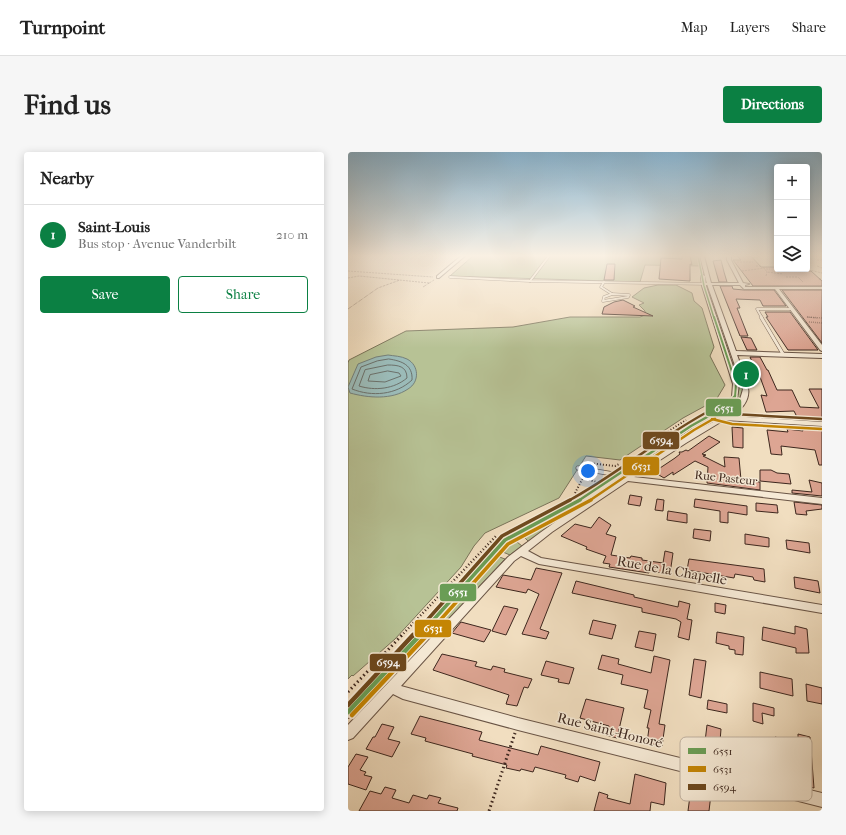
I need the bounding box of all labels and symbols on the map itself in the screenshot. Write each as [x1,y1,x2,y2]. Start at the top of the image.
pin: 1 [733,359,759,389]
line badge: 6551 [705,398,742,417]
text: 6551 [714,402,734,415]
line badge: 6594 [642,431,680,450]
text: 6594 [650,434,673,447]
line badge: 6531 [622,456,660,476]
text: 6531 [631,460,651,473]
your location [578,461,598,481]
street label: Rue Pasteur [694,468,759,488]
street label: Rue de la Chapelle [616,552,728,589]
line badge: 6551 [439,583,477,602]
text: 6551 [448,586,468,599]
line badge: 6531 [414,619,452,638]
text: 6531 [423,622,443,635]
line badge: 6594 [369,653,407,672]
text: 6594 [377,656,400,669]
street label: Rue Saint-Honoré [555,709,664,752]
legend [680,737,812,801]
text: 6551 [713,745,732,758]
text: 6531 [713,763,732,776]
text: 6594 [713,781,736,794]

